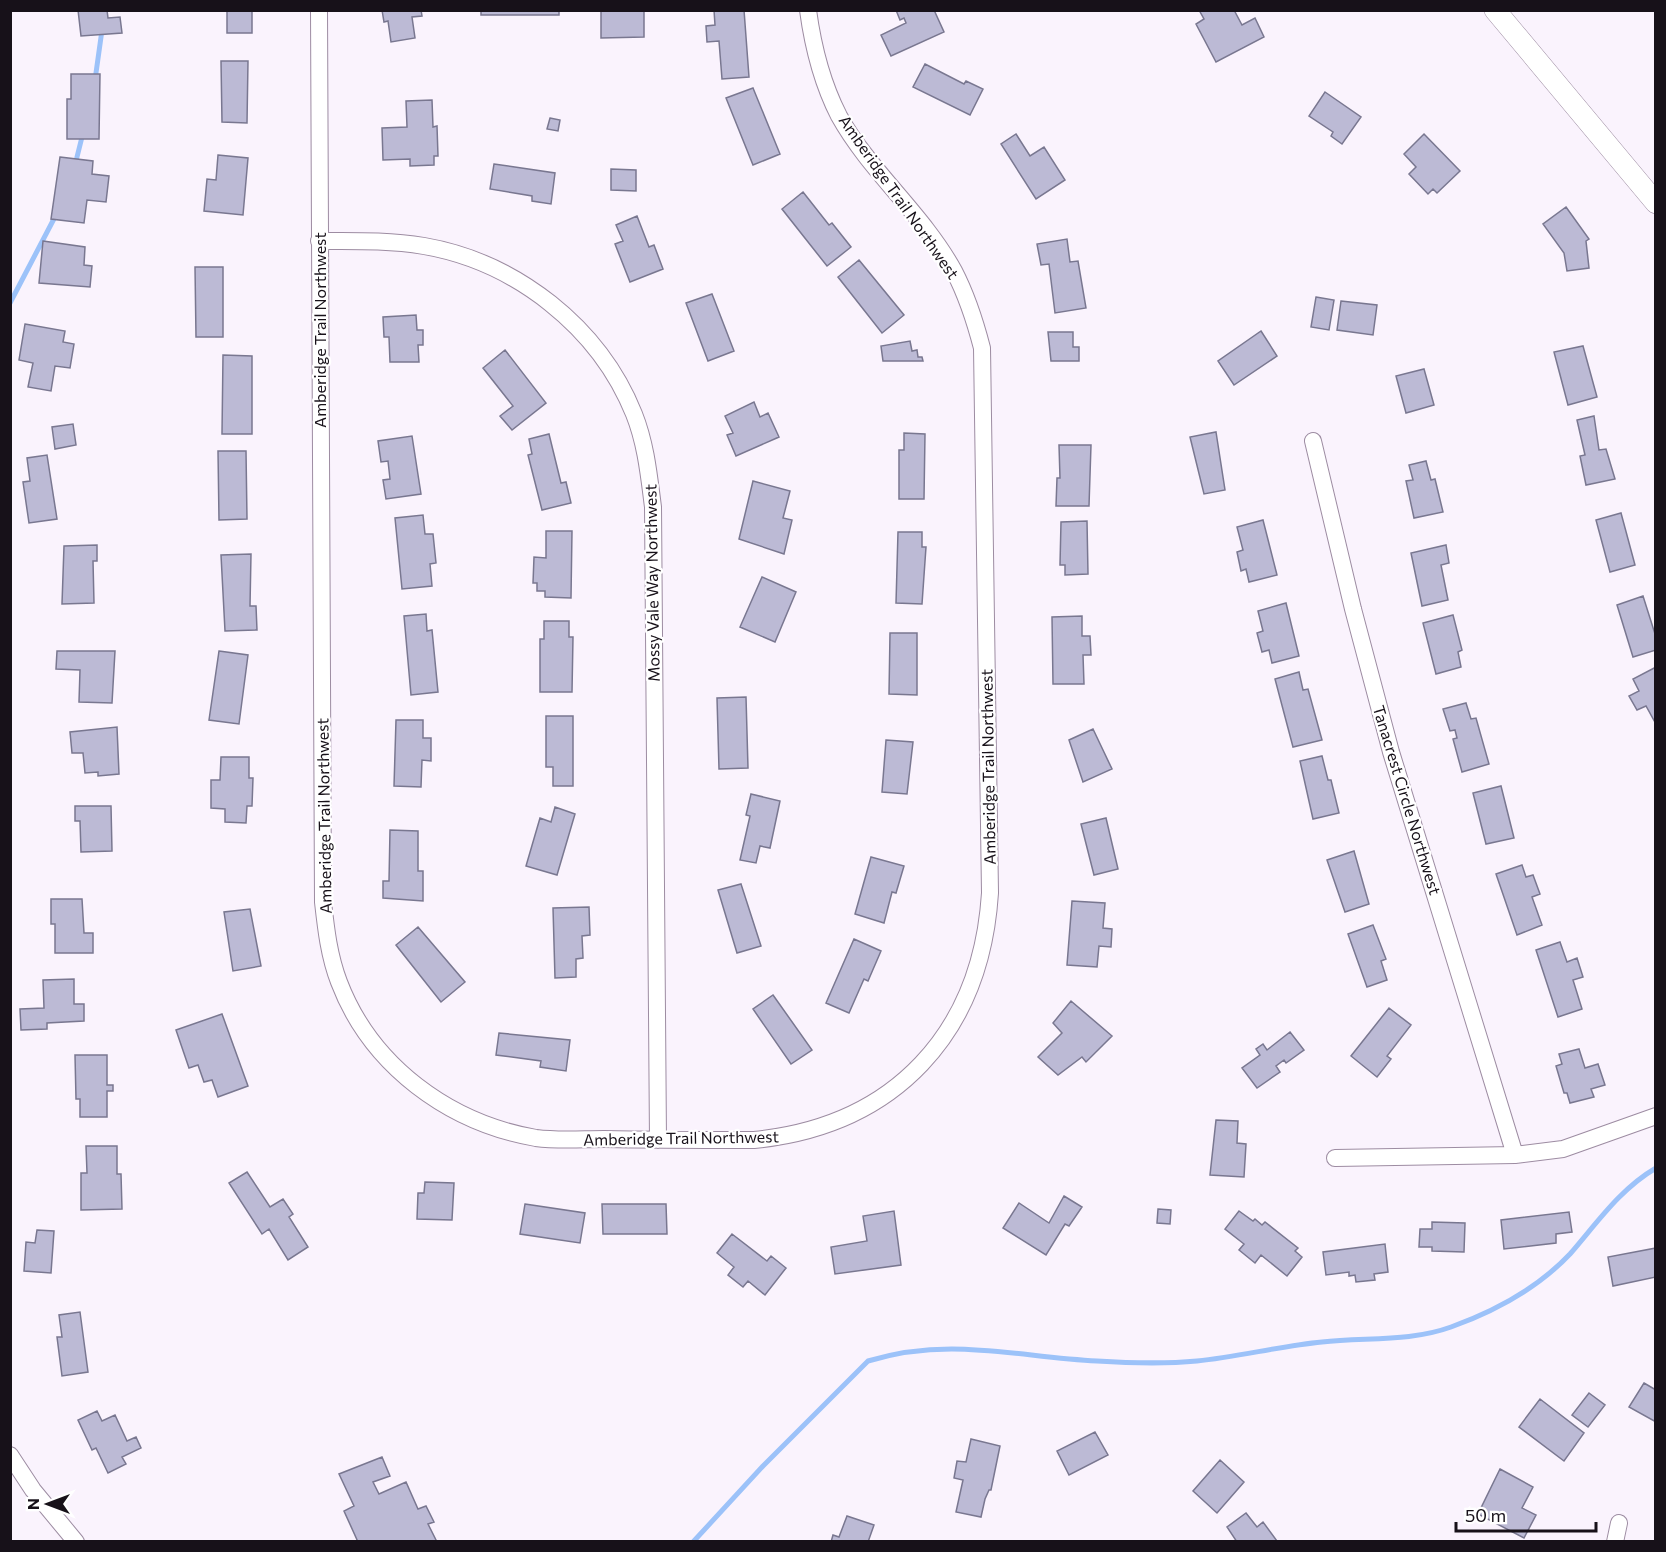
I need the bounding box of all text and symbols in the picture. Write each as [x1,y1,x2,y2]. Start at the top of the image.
street label: Amberidge Trail Northwest [835,111,964,283]
street label: Amberidge Trail Northwest [310,232,329,428]
street label: Mossy Vale Way Northwest [640,484,663,682]
street label: Amberidge Trail Northwest [976,669,999,865]
street label: Tanacrest Circle Northwest [1370,703,1446,897]
street label: Amberidge Trail Northwest [312,718,335,914]
street label: Amberidge Trail Northwest [583,1126,779,1149]
north arrow [18,1474,78,1534]
scale bar [1456,1495,1596,1533]
text: N [23,1498,42,1510]
text: 50 m [1465,1504,1506,1526]

